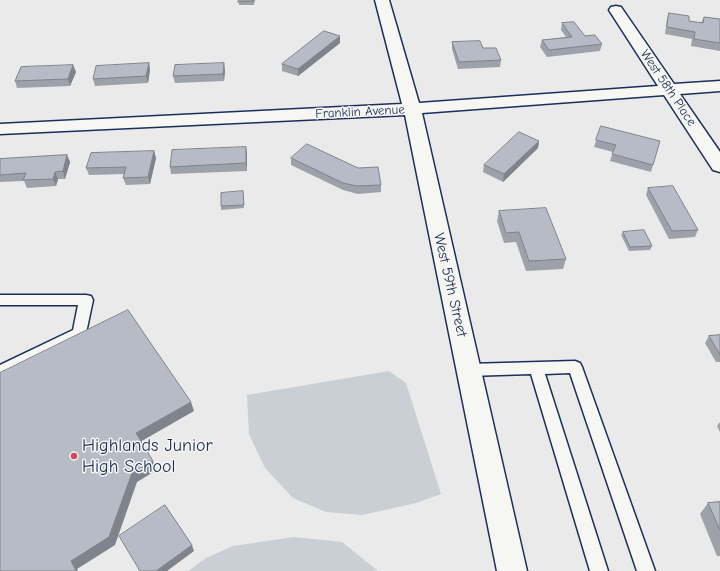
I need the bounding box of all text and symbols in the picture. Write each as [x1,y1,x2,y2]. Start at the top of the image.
street label: West 58th Place [637,47,699,129]
street label: Franklin Avenue [315,102,405,122]
street label: West 59th Street [429,231,471,339]
place label: Highlands Junior High School [82,435,213,478]
marker: Highlands Junior High School [69,451,79,461]

